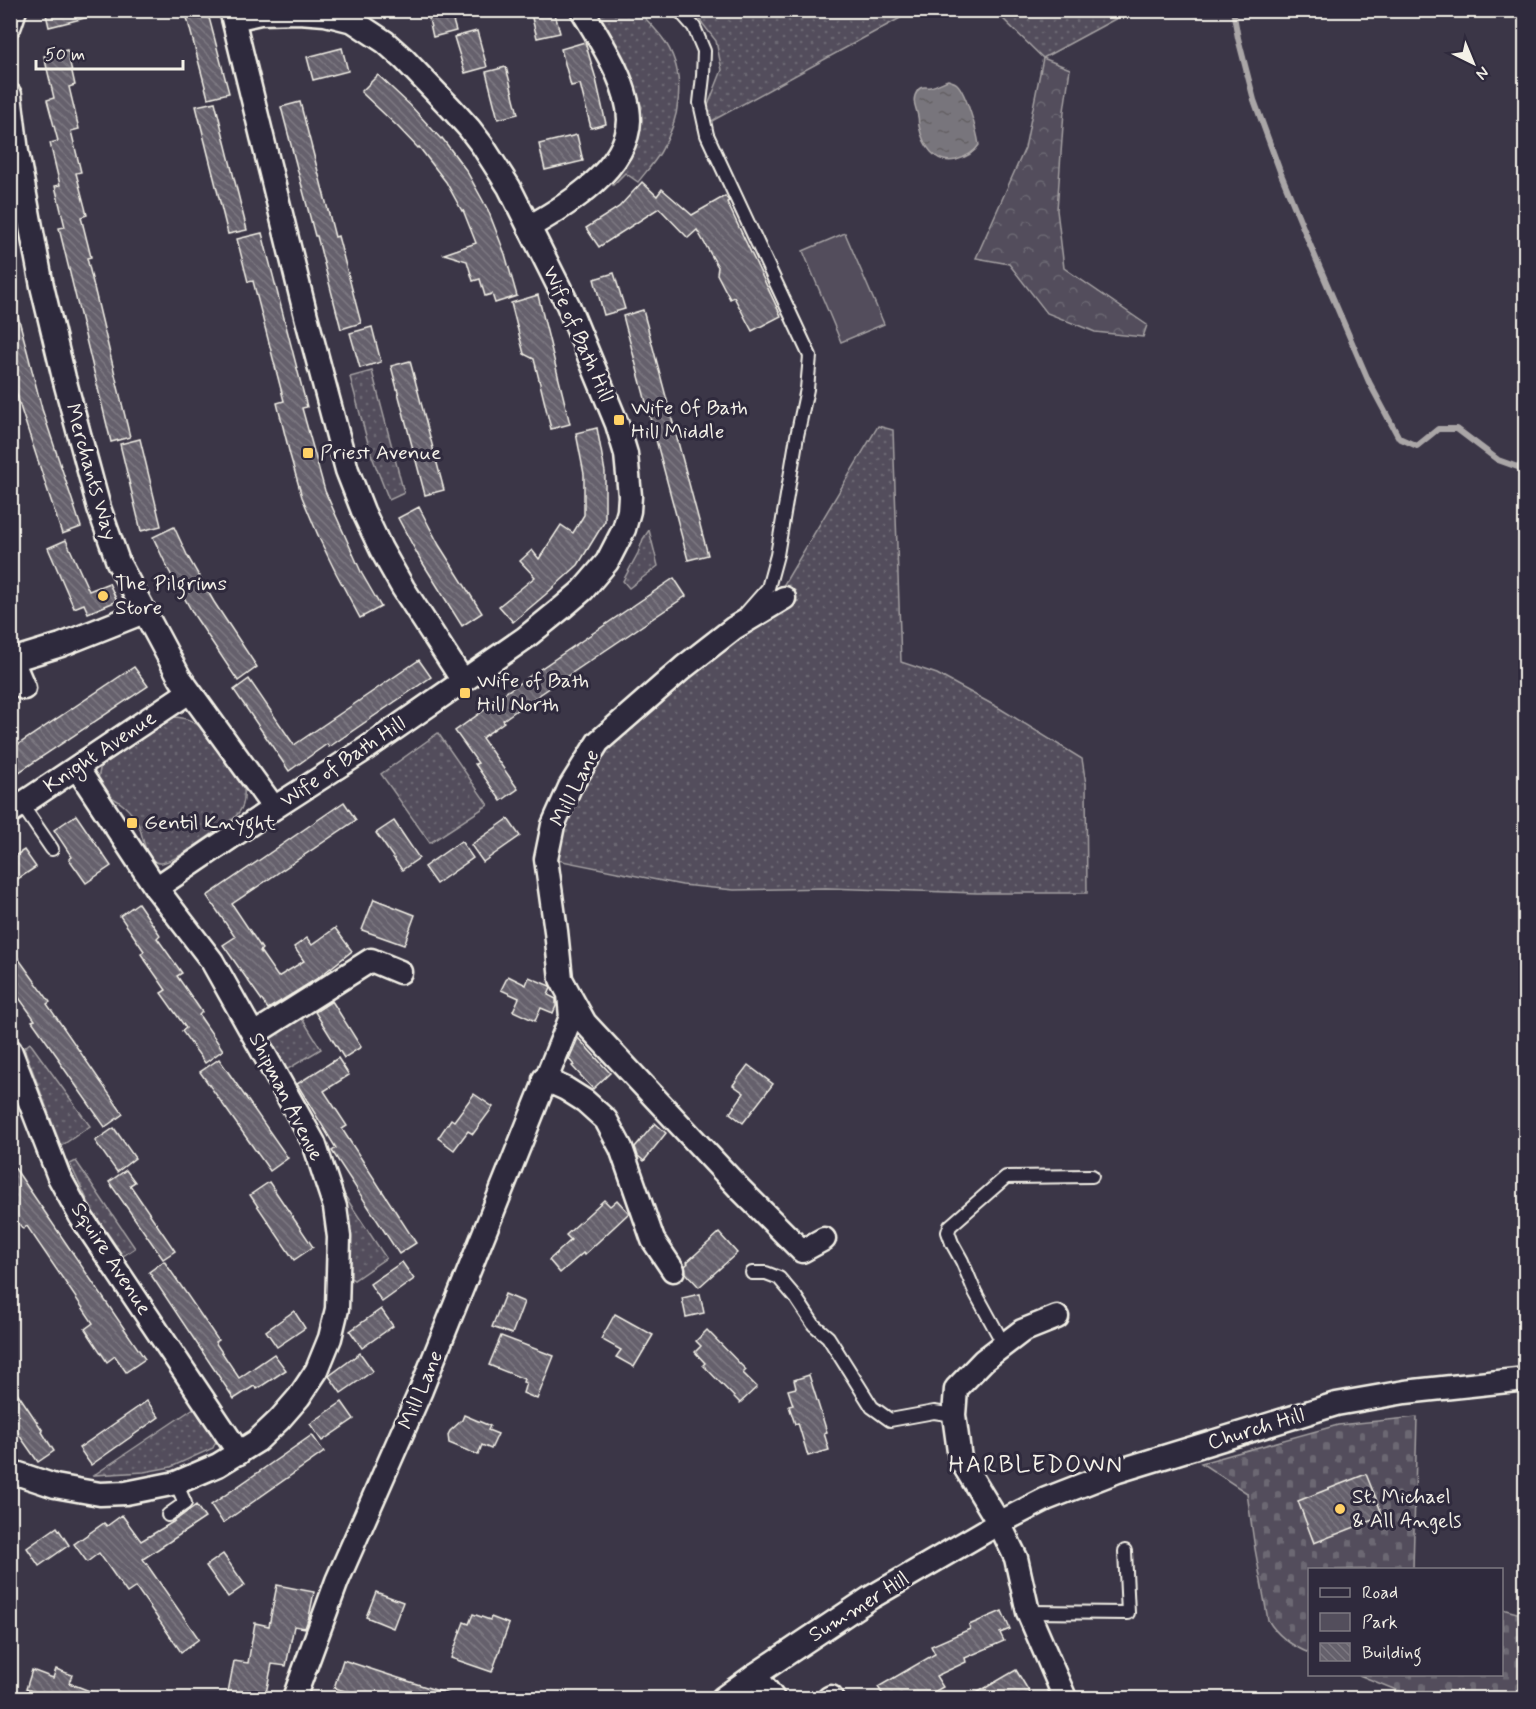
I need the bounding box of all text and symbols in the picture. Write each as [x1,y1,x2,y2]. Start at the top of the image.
scale bar [36,33,183,71]
north arrow [1443,33,1503,93]
text: 50 m [45,43,85,67]
text: N [1471,62,1493,84]
street label: Wife of Bath Hill [536,262,620,406]
place label: Wife Of Bath Hill Middle [631,394,748,446]
street label: Merchants Way [58,400,124,544]
marker: Wife Of Bath Hill Middle [612,413,626,427]
place label: Priest Avenue [320,439,441,467]
marker: Priest Avenue [301,446,315,460]
place label: The Pilgrims Store [115,570,227,622]
marker: The Pilgrims Store [96,589,110,603]
place label: Wife of Bath Hill North [477,667,589,719]
marker: Wife of Bath Hill North [458,686,472,700]
street label: Knight Avenue [38,704,162,801]
street label: Wife of Bath Hill [275,710,411,814]
street label: Mill Lane [544,745,606,831]
place label: Gentil Knyght [144,809,276,839]
marker: Gentil Knyght [125,816,139,830]
street label: Shipman Avenue [242,1028,330,1166]
street label: Squire Avenue [64,1197,158,1321]
street label: Mill Lane [392,1346,450,1434]
street label: Church Hill [1204,1401,1308,1457]
district label: HARBLEDOWN [949,1450,1123,1481]
place label: St. Michael & All Angels [1352,1483,1462,1535]
marker: St. Michael & All Angels [1333,1502,1347,1516]
street label: Summer Hill [803,1565,915,1649]
legend [1308,1568,1503,1676]
text: Road [1362,1581,1398,1605]
text: Park [1362,1611,1398,1635]
text: Building [1362,1641,1422,1667]

